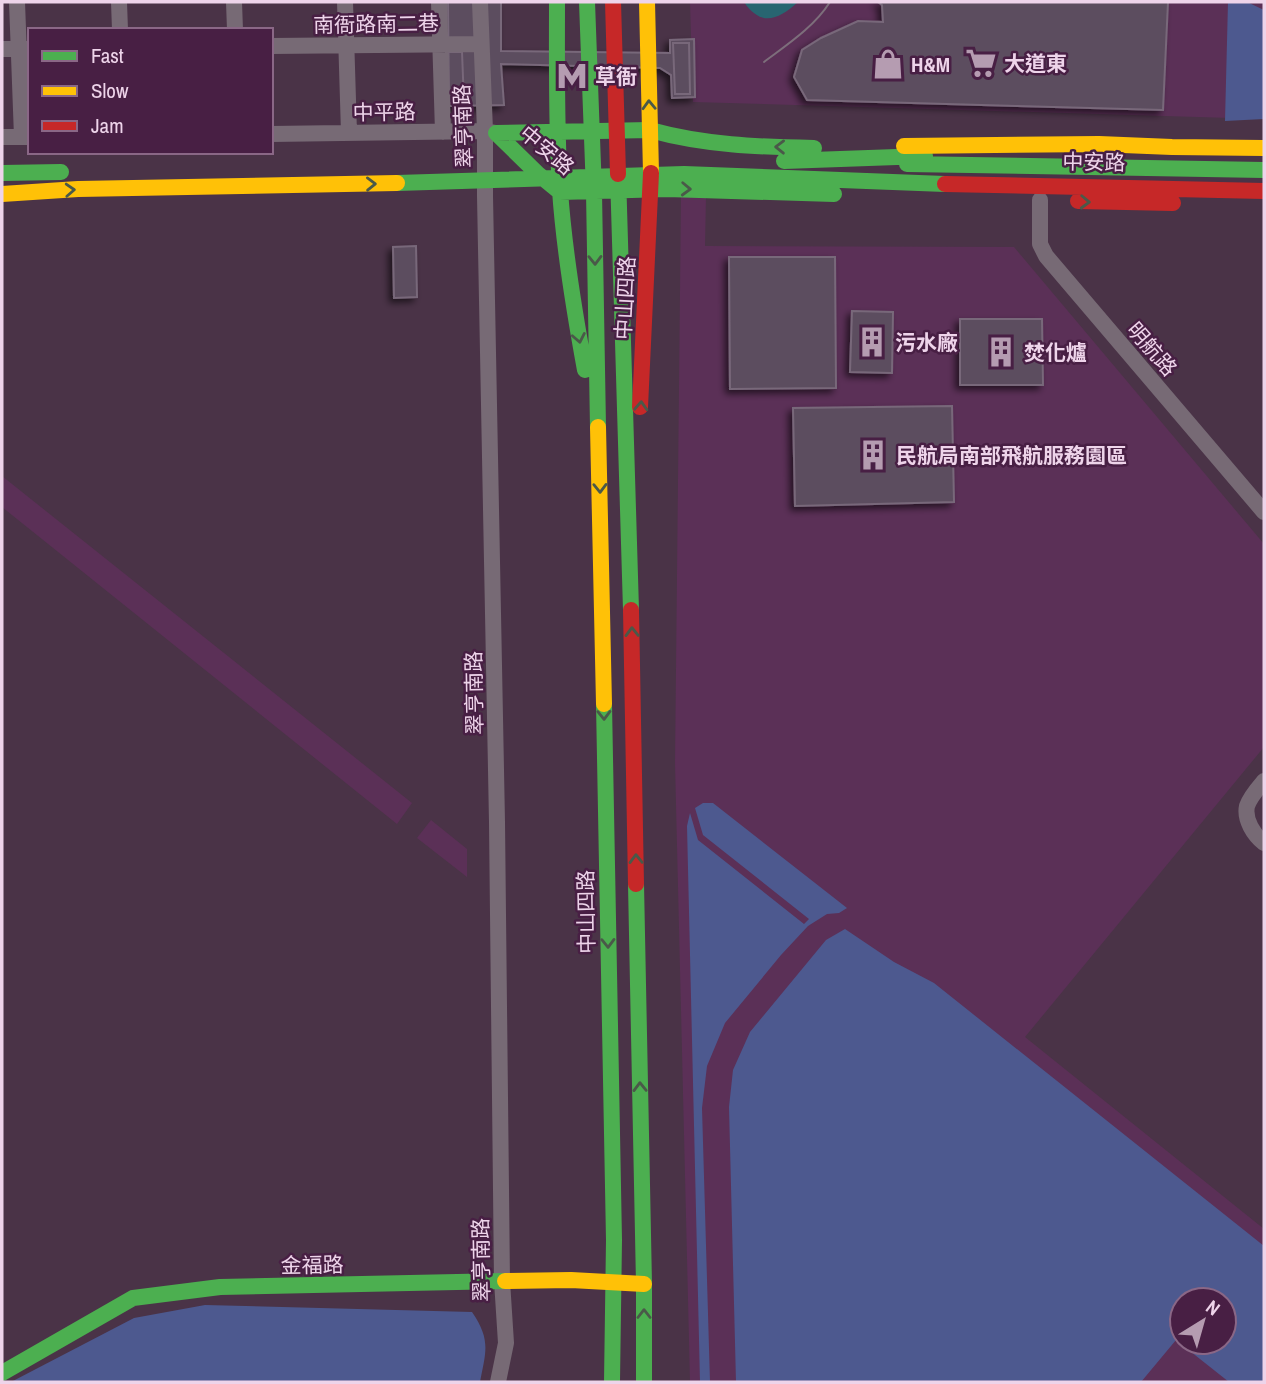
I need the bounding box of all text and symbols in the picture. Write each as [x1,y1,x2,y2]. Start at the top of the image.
street label: 南衙路南二巷 [313,8,439,40]
legend [28,28,273,154]
text: Fast [91,41,124,70]
supermarket icon: 大道東 [964,46,998,80]
shop icon: H&M [871,47,905,81]
place label: 大道東 [1004,49,1067,78]
place label: H&M [911,50,950,79]
metro station icon: 草衙 [555,59,589,93]
place label: 草衙 [595,62,637,91]
text: Slow [91,76,129,105]
street label: 翠亨南路 [447,84,479,168]
street label: 中平路 [352,97,416,127]
one-way arrow [642,99,657,110]
text: Jam [91,111,124,140]
street label: 中安路 [514,119,580,181]
one-way arrow [774,139,784,155]
street label: 中安路 [1062,147,1126,177]
one-way arrow [366,176,377,192]
one-way arrow [681,182,692,197]
one-way arrow [65,183,76,198]
one-way arrow [1080,194,1091,209]
street label: 中山四路 [608,255,642,341]
one-way arrow [587,256,603,266]
street label: 明航路 [1120,316,1184,382]
building icon: 污水廠 [855,325,889,359]
place label: 污水廠 [895,328,958,357]
one-way arrow [571,332,586,344]
building icon: 焚化爐 [984,335,1018,369]
place label: 焚化爐 [1024,338,1087,367]
one-way arrow [633,400,648,411]
building icon: 民航局南部飛航服務園區 [856,438,890,472]
place label: 民航局南部飛航服務園區 [896,441,1127,470]
one-way arrow [592,483,607,494]
one-way arrow [624,626,639,637]
street label: 翠亨南路 [459,651,489,735]
one-way arrow [596,710,611,721]
one-way arrow [628,853,644,864]
street label: 中山四路 [571,870,601,954]
one-way arrow [600,938,616,948]
one-way arrow [632,1081,648,1091]
street label: 翠亨南路 [466,1218,496,1302]
street label: 金福路 [280,1250,344,1280]
north arrow [1168,1286,1238,1356]
text: N [1201,1294,1226,1321]
one-way arrow [636,1308,652,1319]

